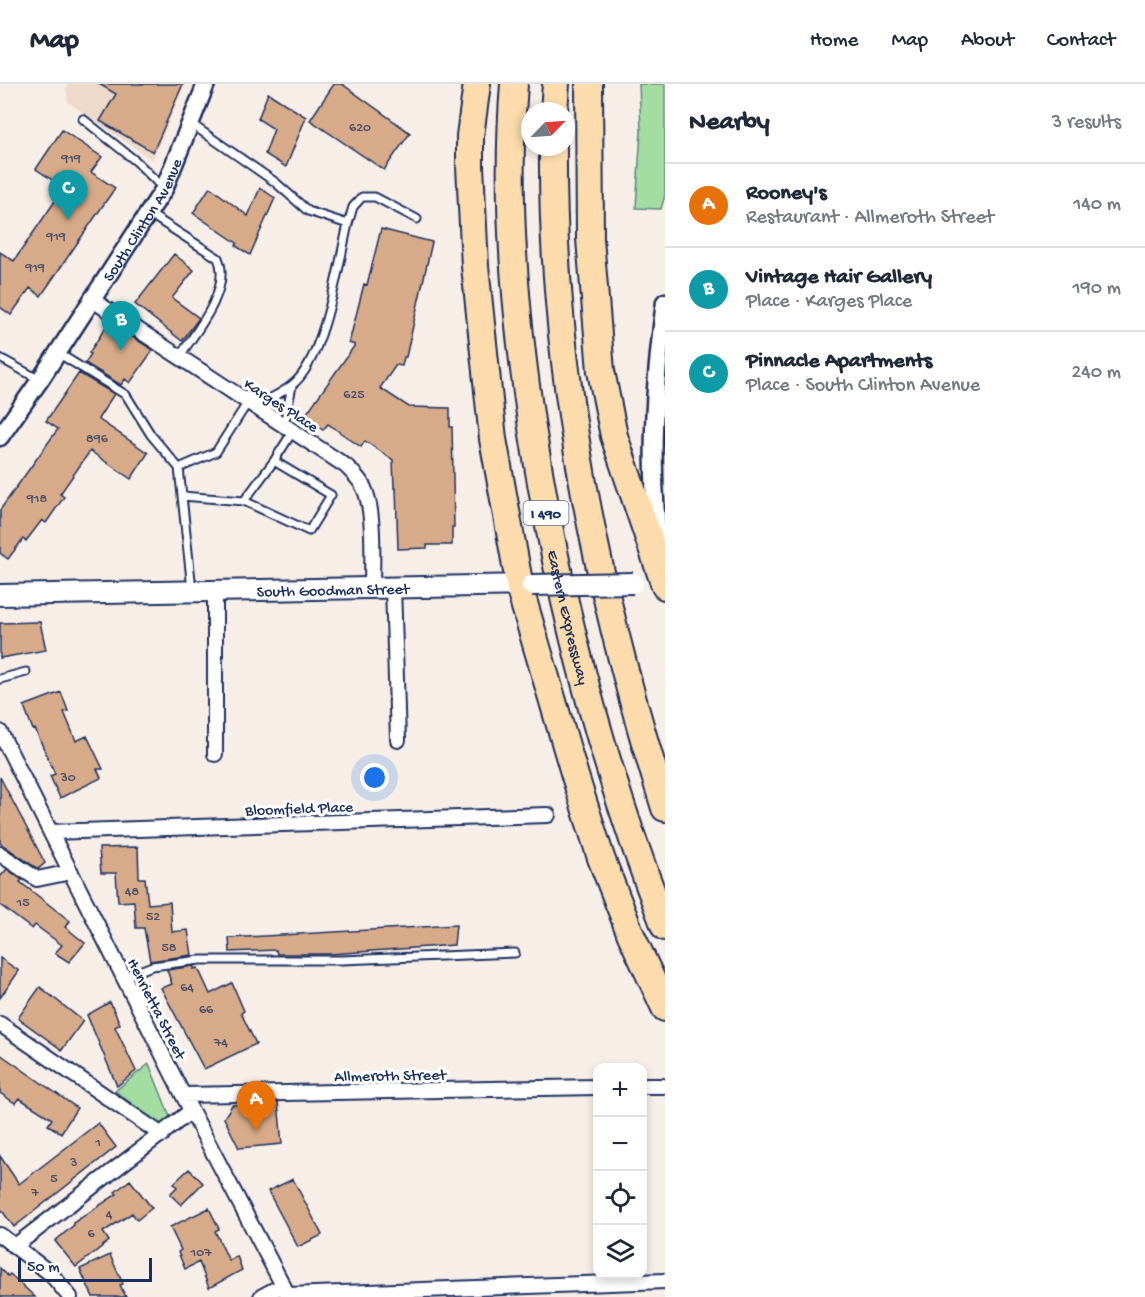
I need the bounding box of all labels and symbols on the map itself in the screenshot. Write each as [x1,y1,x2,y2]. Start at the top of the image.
north arrow [521,102,575,156]
house number: 620 [349,120,371,137]
house number: 919 [60,151,81,168]
street label: South Clinton Avenue [101,156,188,286]
pin: C [48,170,88,220]
house number: 919 [45,229,66,246]
house number: 919 [24,260,45,277]
pin: B [102,302,140,351]
street label: Karges Place [239,376,322,439]
house number: 625 [343,387,365,404]
house number: 896 [86,431,109,448]
house number: 918 [26,491,47,508]
road number: I 490 [524,501,568,525]
street label: Eastern Expressway [541,549,591,688]
street label: South Goodman Street [257,581,411,603]
your location [360,763,389,792]
house number: 30 [59,770,76,787]
street label: Bloomfield Place [244,799,354,822]
house number: 48 [125,884,139,901]
house number: 15 [15,895,30,912]
house number: 52 [146,909,160,926]
house number: 58 [161,940,177,957]
street label: Henrietta Street [121,956,189,1065]
house number: 64 [180,980,194,997]
house number: 66 [199,1002,214,1019]
house number: 74 [213,1035,228,1052]
street label: Allmeroth Street [334,1067,448,1088]
pin: A [236,1082,276,1131]
house number: 1 [94,1135,101,1152]
house number: 3 [69,1155,78,1172]
house number: 5 [50,1171,58,1188]
house number: 7 [30,1185,39,1202]
house number: 4 [106,1207,113,1224]
house number: 6 [87,1226,95,1243]
house number: 107 [190,1245,212,1262]
scale bar [18,1255,152,1282]

